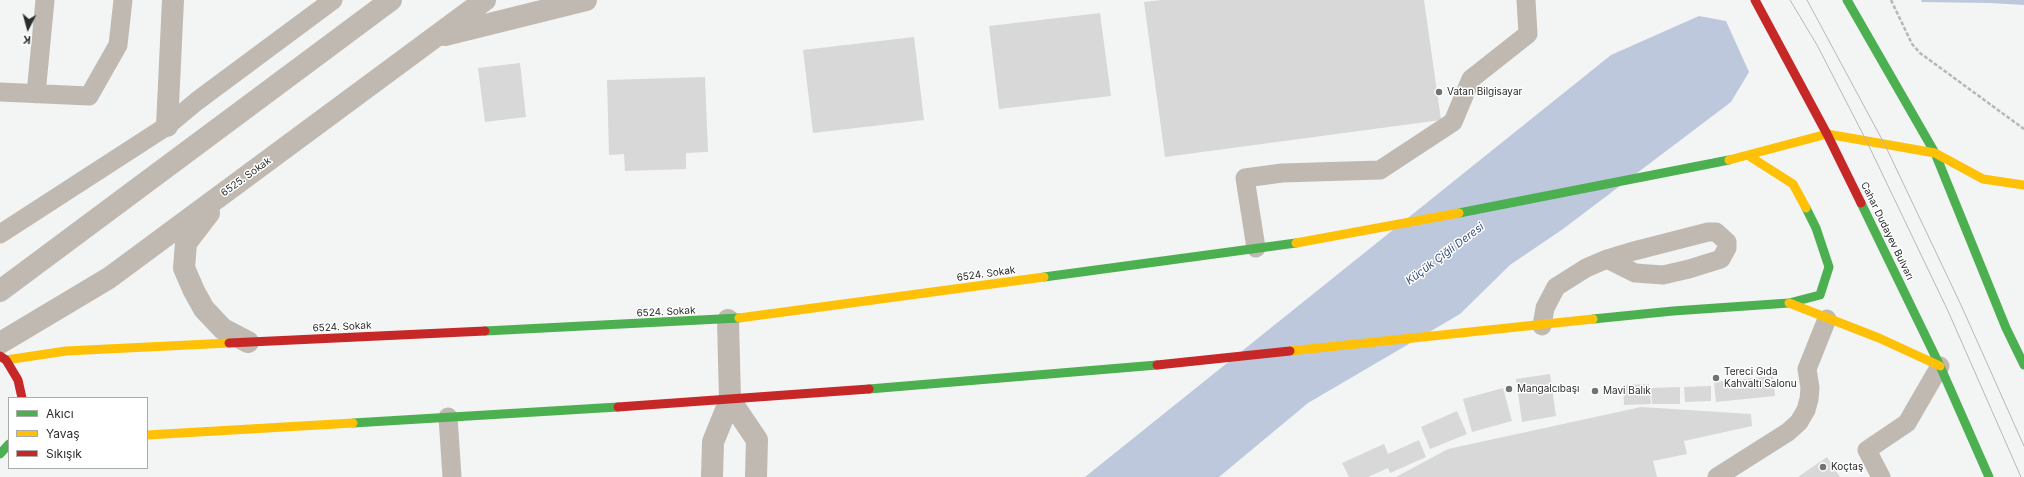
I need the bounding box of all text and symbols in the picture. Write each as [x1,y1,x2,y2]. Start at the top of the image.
north arrow [8,8,48,48]
text: K [22,33,31,47]
place label: Vatan Bilgisayar [1447,86,1522,98]
marker: Vatan Bilgisayar [1434,87,1444,97]
street label: 6525. Sokak [219,155,273,199]
street label: Cahar Dudayev Bulvarı [1858,180,1916,282]
water label: Küçük Çiğli Deresi [1403,220,1487,288]
street label: 6524. Sokak [956,264,1016,284]
street label: 6524. Sokak [636,304,696,320]
street label: 6524. Sokak [312,319,372,335]
place label: Tereci Gıda Kahvaltı Salonu [1724,366,1797,390]
marker: Tereci Gıda Kahvaltı Salonu [1711,373,1721,383]
place label: Mangalcıbaşı [1517,383,1579,395]
marker: Mangalcıbaşı [1504,384,1514,394]
place label: Mavi Balık [1603,385,1651,397]
marker: Mavi Balık [1590,386,1600,396]
legend [8,397,148,469]
text: Akıcı [46,406,74,421]
text: Yavaş [46,426,80,441]
text: Sıkışık [46,446,82,461]
place label: Koçtaş [1831,461,1863,473]
marker: Koçtaş [1818,462,1828,472]

